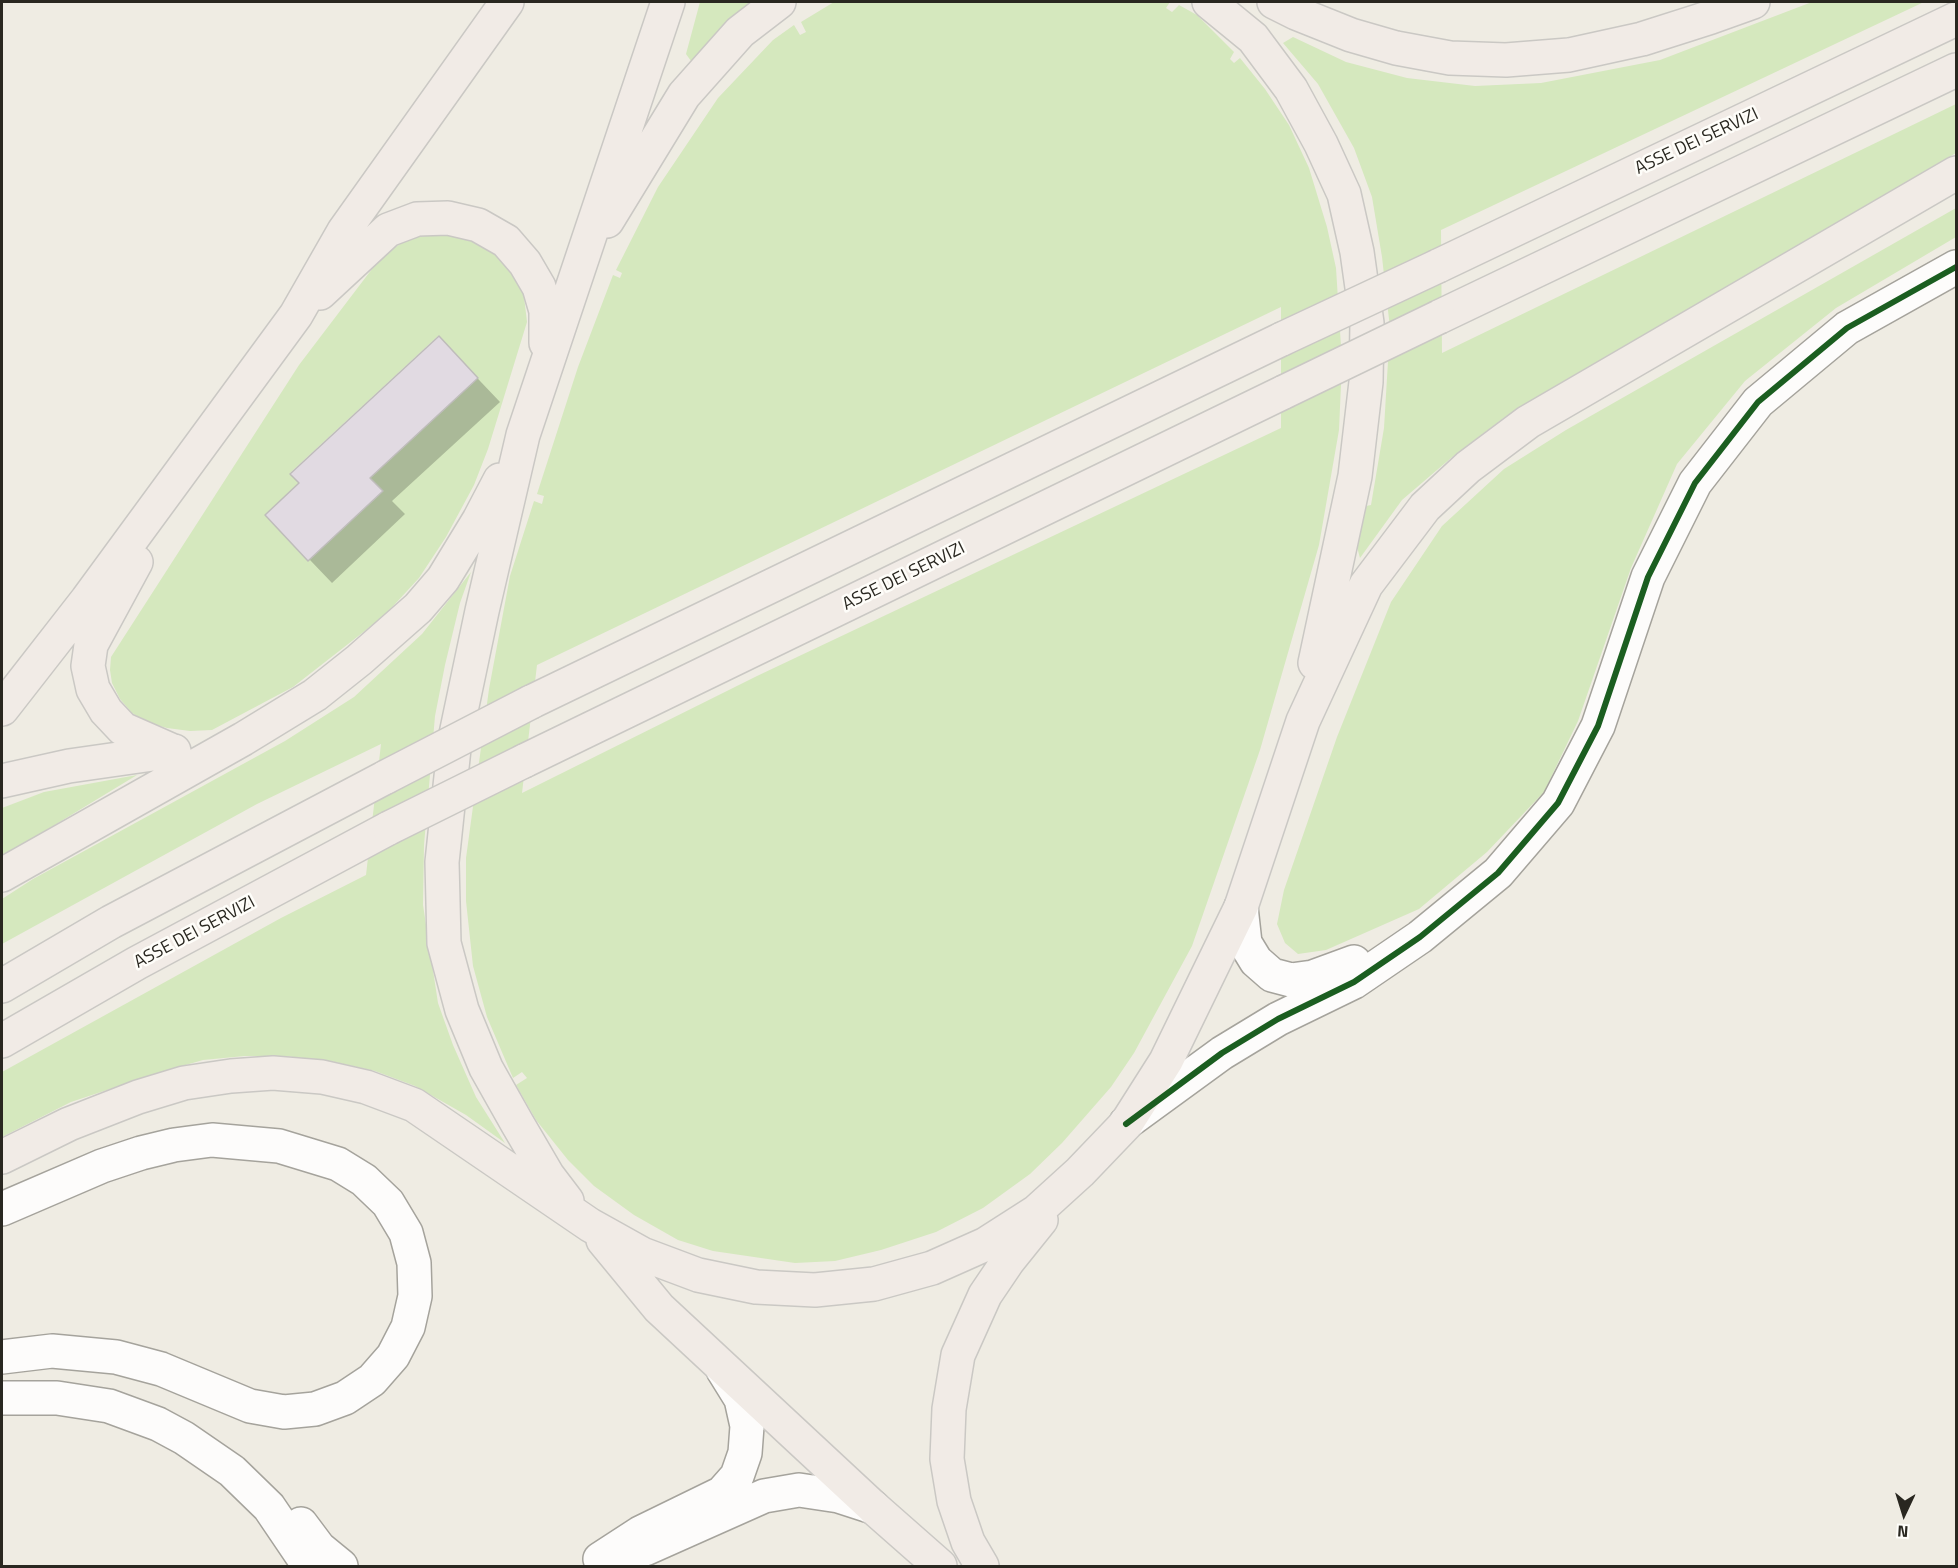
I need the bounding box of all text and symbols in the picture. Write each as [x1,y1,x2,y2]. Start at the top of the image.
street label: ASSE DEI SERVIZI [1632,104,1762,180]
street label: ASSE DEI SERVIZI [839,538,969,616]
street label: ASSE DEI SERVIZI [131,892,259,974]
north arrow [1874,1484,1934,1544]
text: N [1896,1520,1909,1544]

